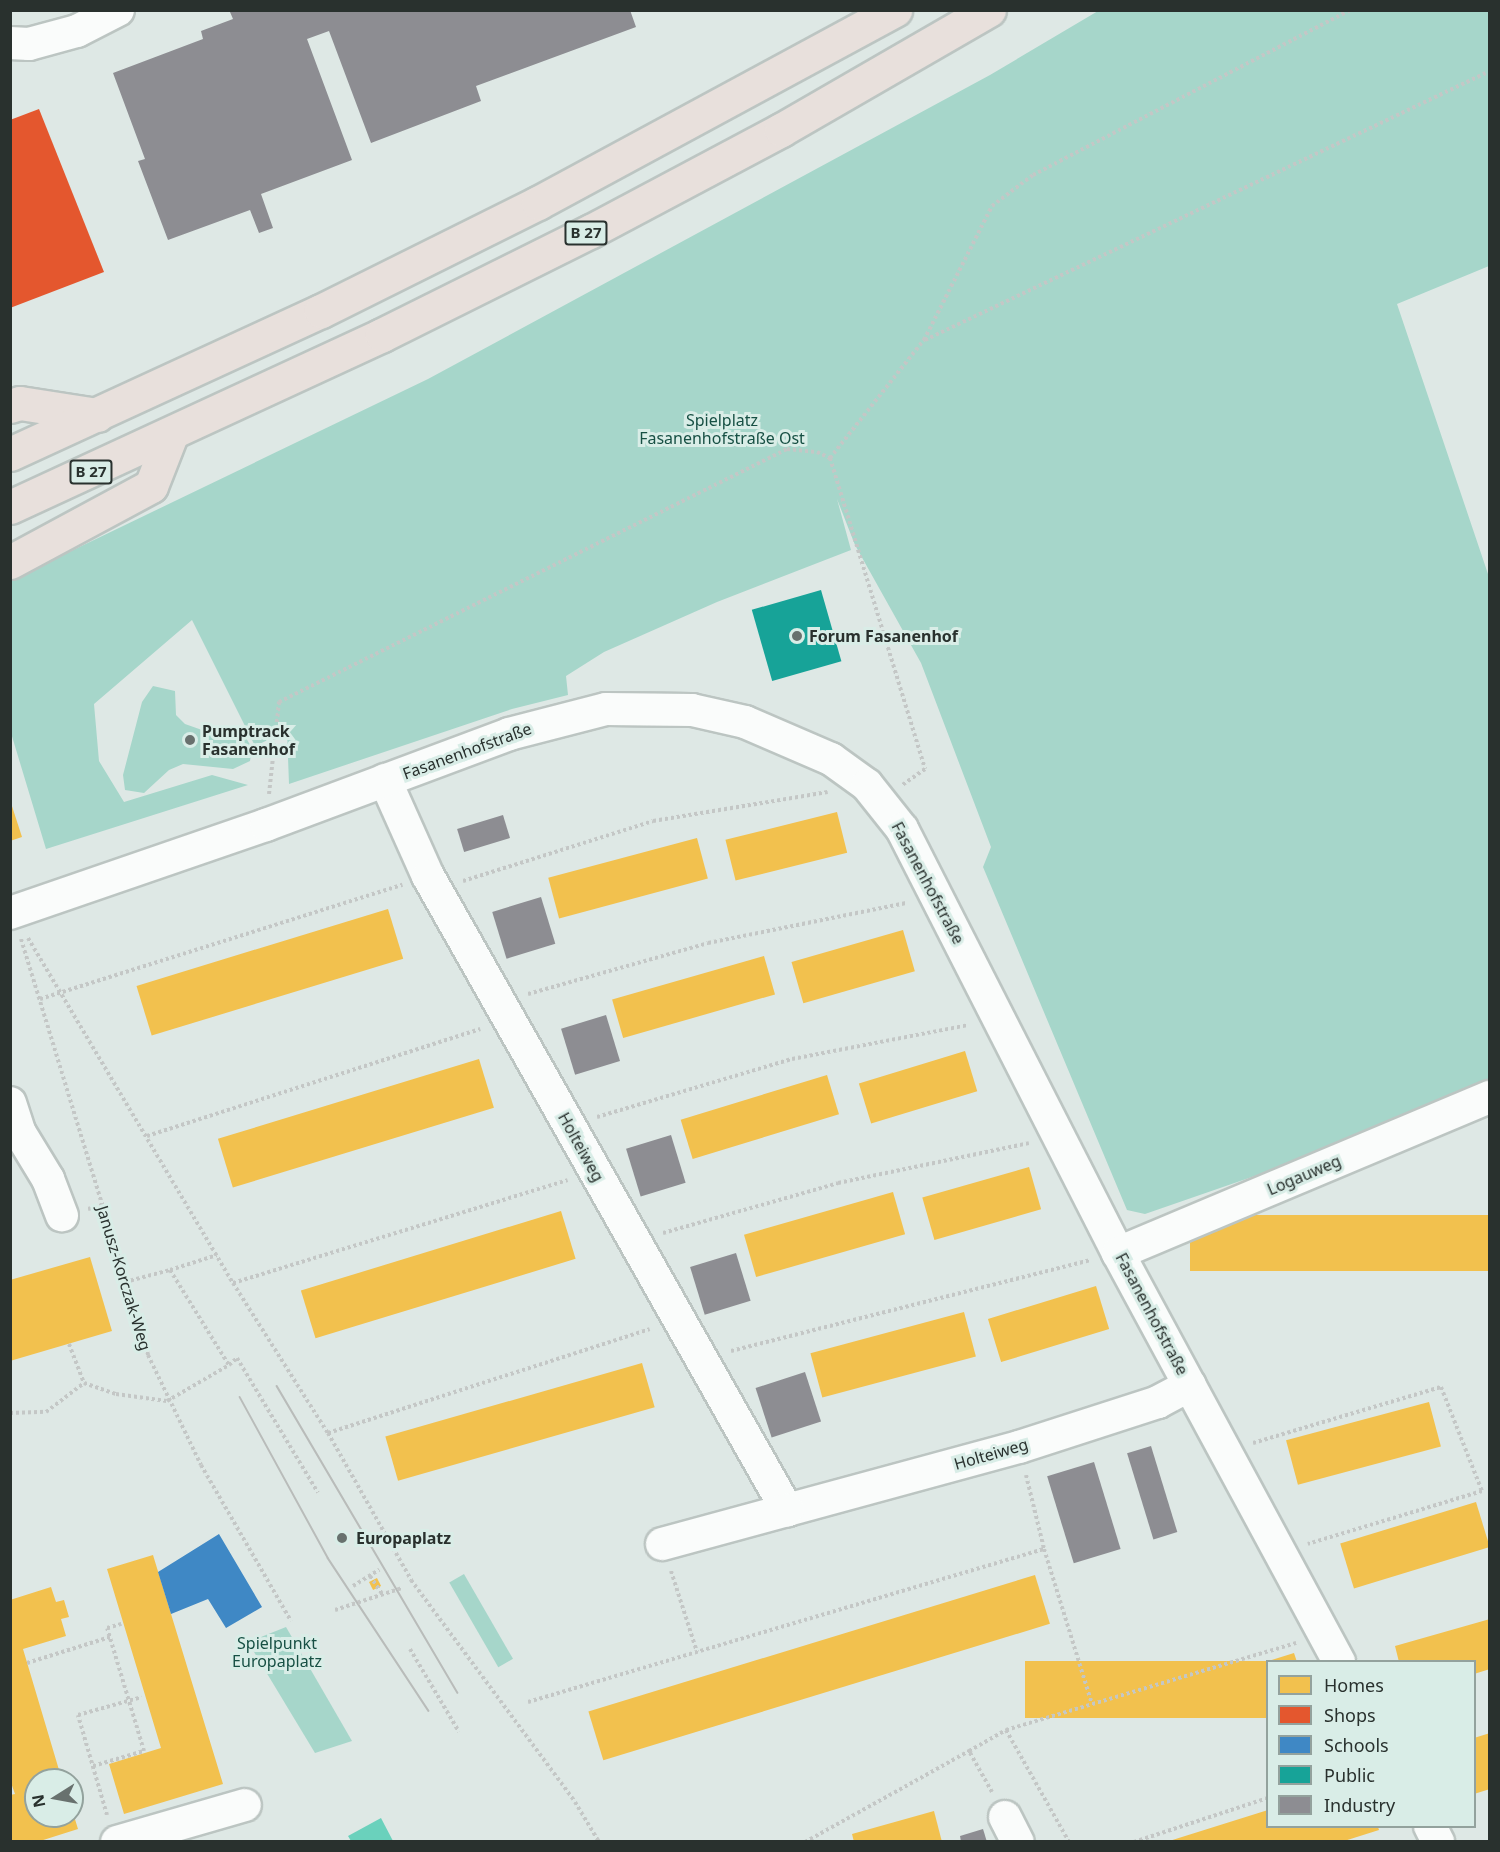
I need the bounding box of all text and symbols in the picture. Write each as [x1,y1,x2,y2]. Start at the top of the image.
road number: B 27 [564,221,608,245]
park label: Spielplatz Fasanenhofstraße Ost [639,410,805,448]
road number: B 27 [68,460,113,484]
place label: Forum Fasanenhof [809,626,958,646]
marker: Forum Fasanenhof [790,629,804,643]
street label: Fasanenhofstraße [400,719,534,783]
place label: Pumptrack Fasanenhof [202,721,295,759]
marker: Pumptrack Fasanenhof [183,733,197,747]
street label: Fasanenhofstraße [888,819,968,947]
street label: Holteiweg [554,1109,608,1185]
street label: Logauweg [1264,1151,1344,1199]
street label: Janusz-Korczak-Weg [93,1203,155,1353]
street label: Fasanenhofstraße [1112,1250,1192,1378]
street label: Holteiweg [952,1434,1030,1474]
place label: Europaplatz [356,1528,451,1548]
marker: Europaplatz [333,1529,351,1547]
park label: Spielpunkt Europaplatz [232,1633,322,1671]
legend [1266,1660,1476,1828]
text: Homes [1324,1673,1384,1697]
text: Shops [1324,1703,1376,1727]
text: Schools [1324,1733,1389,1757]
text: Public [1324,1763,1375,1787]
north arrow [24,1768,84,1828]
text: N [26,1793,50,1810]
text: Industry [1324,1793,1395,1817]

